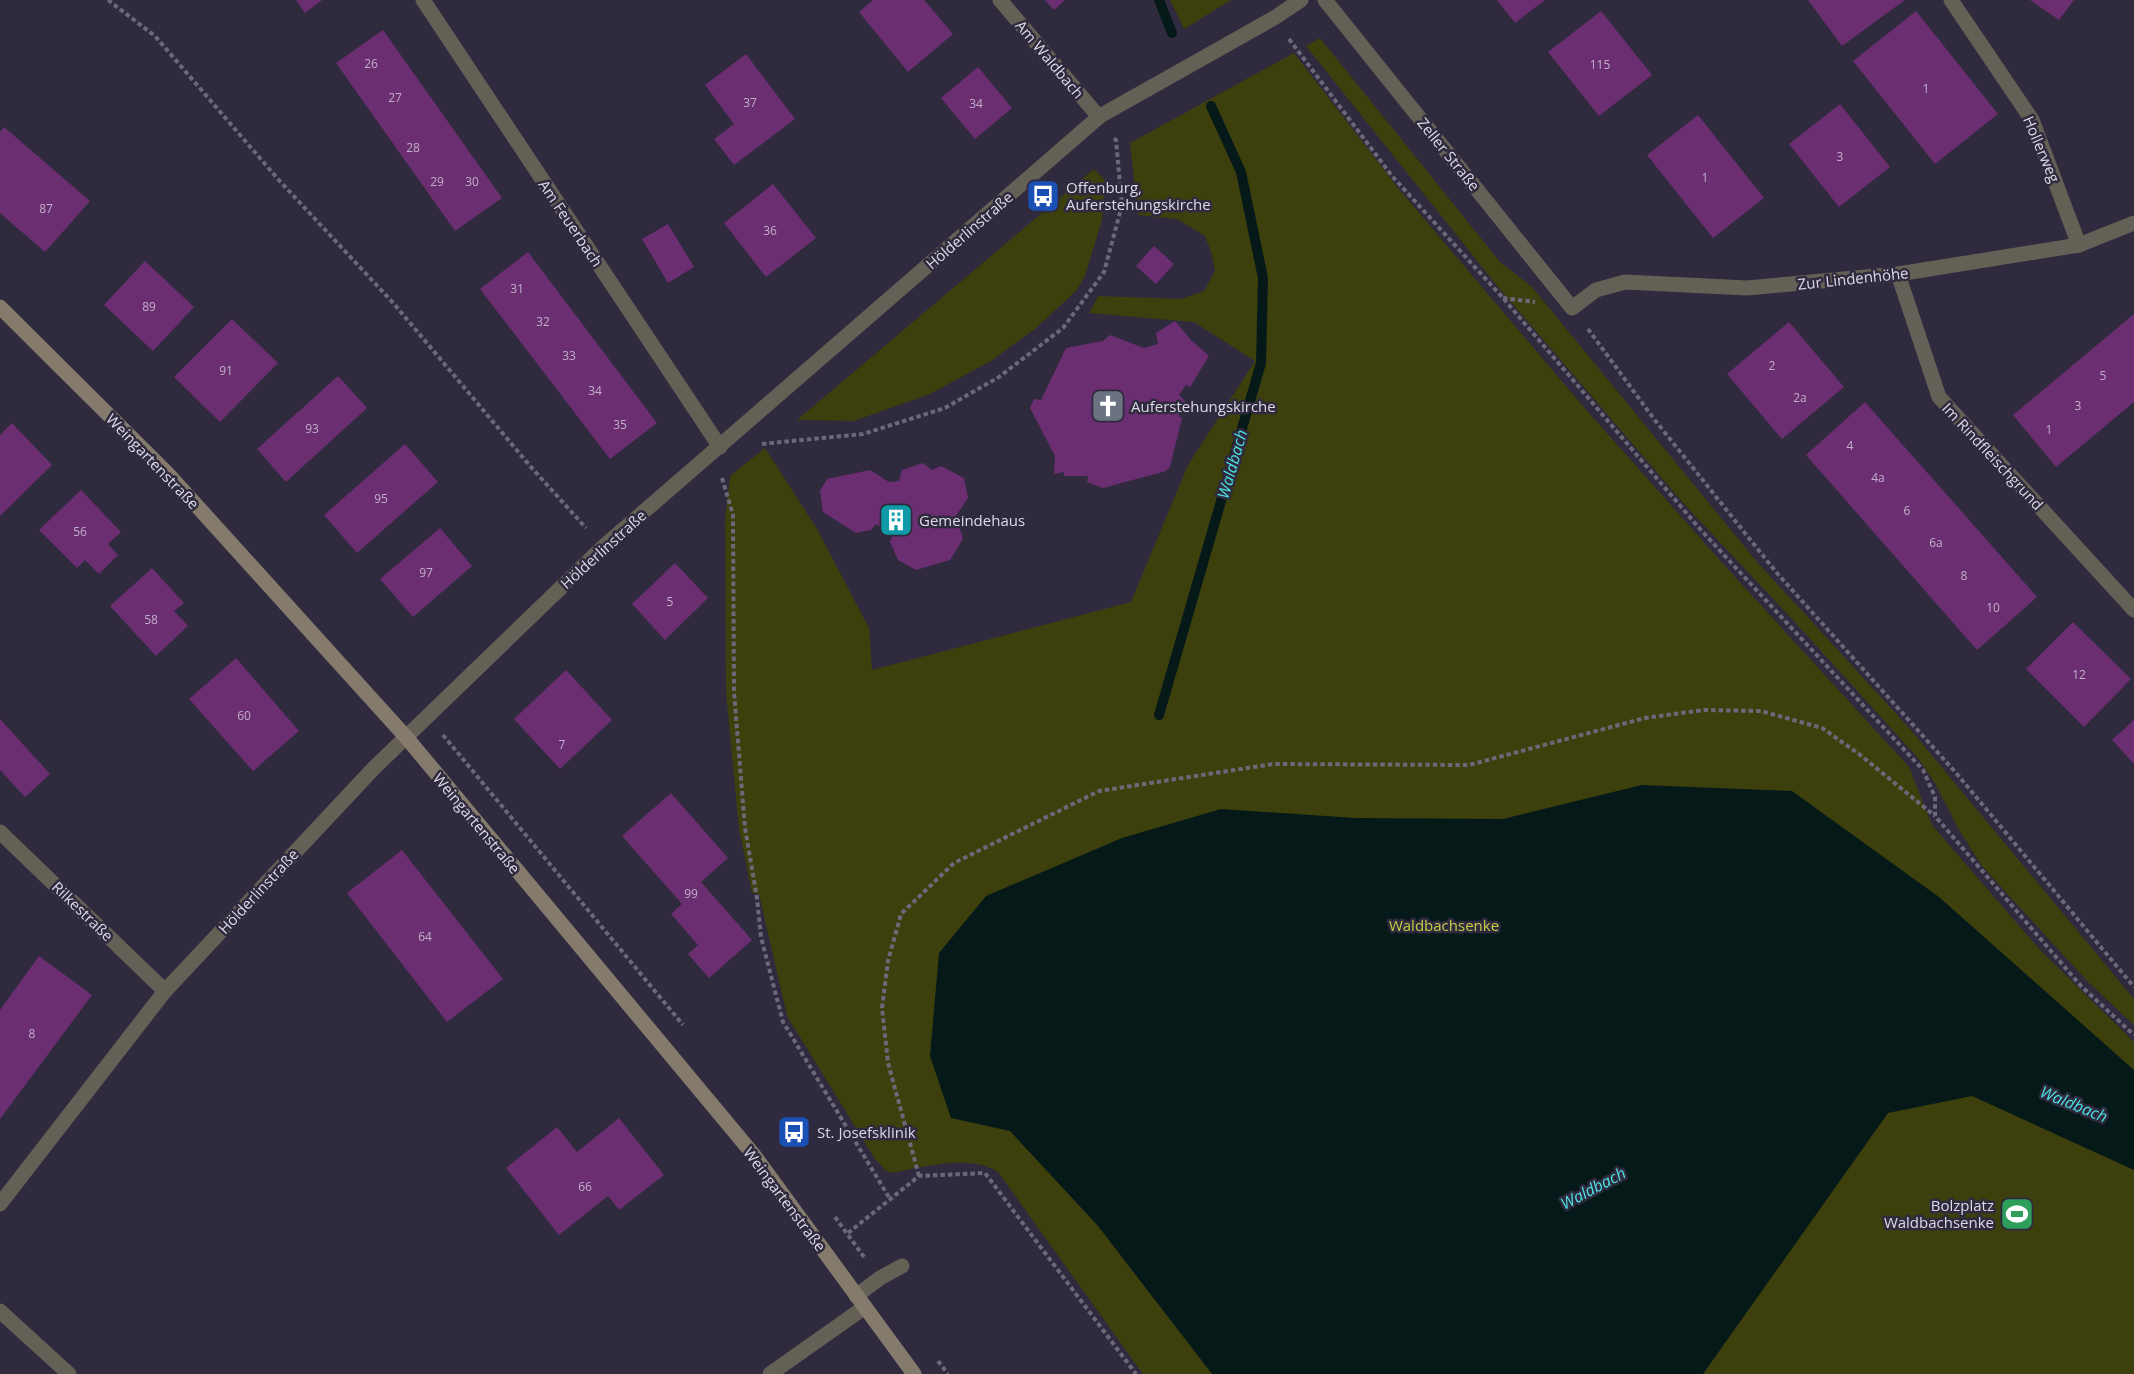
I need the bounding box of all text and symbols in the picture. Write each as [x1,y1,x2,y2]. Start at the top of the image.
street label: Am Waldbach [1011,16,1089,102]
house number: 26 [364,55,378,72]
house number: 115 [1590,56,1610,73]
house number: 1 [1923,80,1929,97]
house number: 27 [388,89,402,106]
house number: 37 [743,94,757,111]
house number: 34 [969,95,983,112]
street label: Zeller Straße [1413,113,1485,195]
street label: Hollerweg [2019,113,2065,185]
house number: 28 [406,139,420,156]
house number: 3 [1837,148,1844,165]
house number: 1 [1702,169,1708,186]
house number: 29 [430,173,444,190]
house number: 30 [465,173,479,190]
street label: Am Feuerbach [534,176,608,270]
place label: Offenburg, Auferstehungskirche [1066,177,1211,214]
bus stop icon: Offenburg, Auferstehungskirche [1025,178,1061,214]
street label: Hölderlinstraße [921,187,1017,273]
house number: 87 [39,200,53,217]
house number: 36 [763,222,777,239]
street label: Zur Lindenhöhe [1797,262,1909,294]
house number: 31 [510,280,524,297]
house number: 89 [142,298,156,315]
house number: 32 [536,313,550,330]
house number: 33 [562,347,576,364]
house number: 2 [1769,357,1776,374]
house number: 91 [219,362,233,379]
house number: 5 [2100,367,2107,384]
house number: 34 [588,382,602,399]
church icon: Auferstehungskirche [1090,388,1126,424]
house number: 2a [1793,389,1807,406]
place label: Auferstehungskirche [1131,396,1276,416]
house number: 3 [2075,397,2082,414]
street label: Im Rindfleischgrund [1938,398,2048,514]
street label: Weingartenstraße [102,409,204,513]
house number: 35 [613,416,627,433]
house number: 93 [305,420,319,437]
house number: 1 [2046,421,2052,438]
water label: Waldbach [1212,427,1252,501]
house number: 4 [1847,437,1854,454]
house number: 4a [1871,469,1885,486]
house number: 95 [374,490,388,507]
building icon: Gemeindehaus [878,502,914,538]
house number: 6 [1904,502,1911,519]
street label: Hölderlinstraße [556,505,650,593]
place label: Gemeindehaus [919,510,1025,530]
house number: 56 [73,523,87,540]
house number: 6a [1929,534,1943,551]
house number: 97 [419,564,433,581]
house number: 8 [1961,567,1968,584]
house number: 5 [667,593,674,610]
house number: 10 [1986,599,2000,616]
house number: 58 [144,611,158,628]
house number: 12 [2072,666,2086,683]
house number: 60 [237,707,251,724]
house number: 7 [559,736,566,753]
street label: Weingartenstraße [429,768,525,878]
street label: Hölderlinstraße [213,844,303,938]
street label: Rilkestraße [48,877,118,945]
house number: 99 [684,885,698,902]
park label: Waldbachsenke [1389,915,1499,935]
house number: 64 [418,928,432,945]
house number: 8 [29,1025,36,1042]
water label: Waldbach [2037,1081,2111,1127]
bus stop icon: St. Josefsklinik [776,1114,812,1150]
place label: St. Josefsklinik [817,1122,916,1142]
street label: Weingartenstraße [739,1143,831,1255]
water label: Waldbach [1557,1162,1629,1214]
house number: 66 [578,1178,592,1195]
place label: Bolzplatz Waldbachsenke [1884,1195,1994,1232]
sports icon: Bolzplatz Waldbachsenke [1999,1196,2035,1232]

